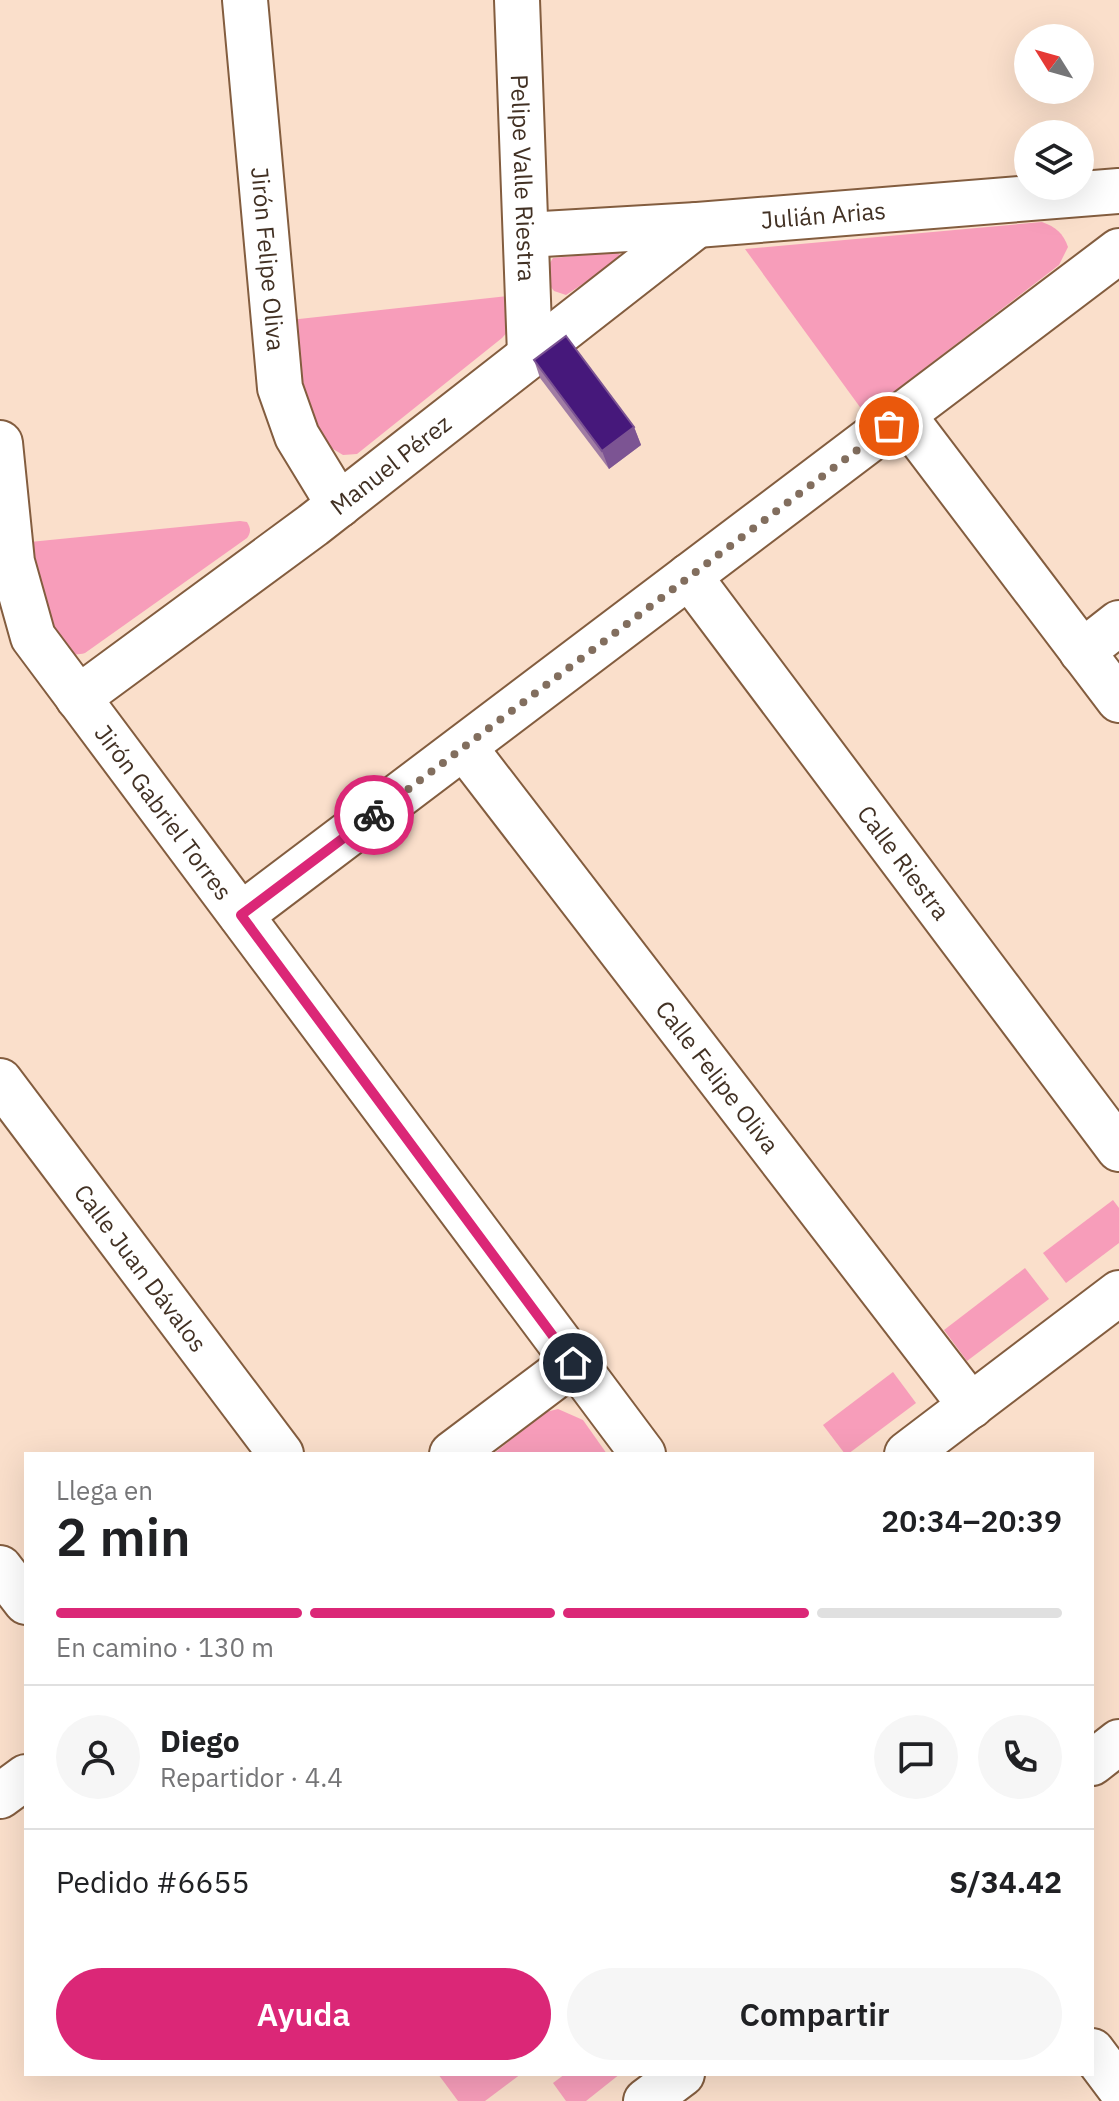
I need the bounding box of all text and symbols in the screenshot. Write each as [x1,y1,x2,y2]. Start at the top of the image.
north arrow [1014,24,1094,104]
map controls [1014,24,1094,200]
street label: Pelipe Valle Riestra [504,74,543,282]
button: layers [1014,120,1094,200]
street label: Jirón Felipe Oliva [244,165,293,353]
street label: Julián Arias [760,194,887,236]
pin [855,392,923,460]
icon: bag [867,404,911,448]
street label: Manuel Pérez [323,407,457,522]
street label: Jirón Gabriel Torres [88,718,240,906]
courier [334,775,414,855]
icon: bike [352,793,396,837]
street label: Calle Riestra [850,798,957,926]
street label: Calle Felipe Oliva [649,994,787,1160]
street label: Calle Juan Dávalos [67,1177,214,1358]
pin [539,1329,607,1397]
icon: home [551,1341,595,1385]
text: Llega en [56,1473,153,1507]
text: 20:34–20:39 [881,1501,1062,1540]
text: 2 min [56,1503,191,1570]
text: En camino · 130 m [56,1630,274,1664]
button: person [56,1715,140,1799]
button: chat [874,1715,958,1799]
button: phone [978,1715,1062,1799]
text: Diego [160,1721,240,1760]
text: Repartidor · 4.4 [160,1760,343,1794]
text: Pedido #6655 [56,1862,250,1901]
text: S/34.42 [949,1862,1062,1901]
button: Ayuda [56,1968,551,2060]
button: Compartir [567,1968,1062,2060]

